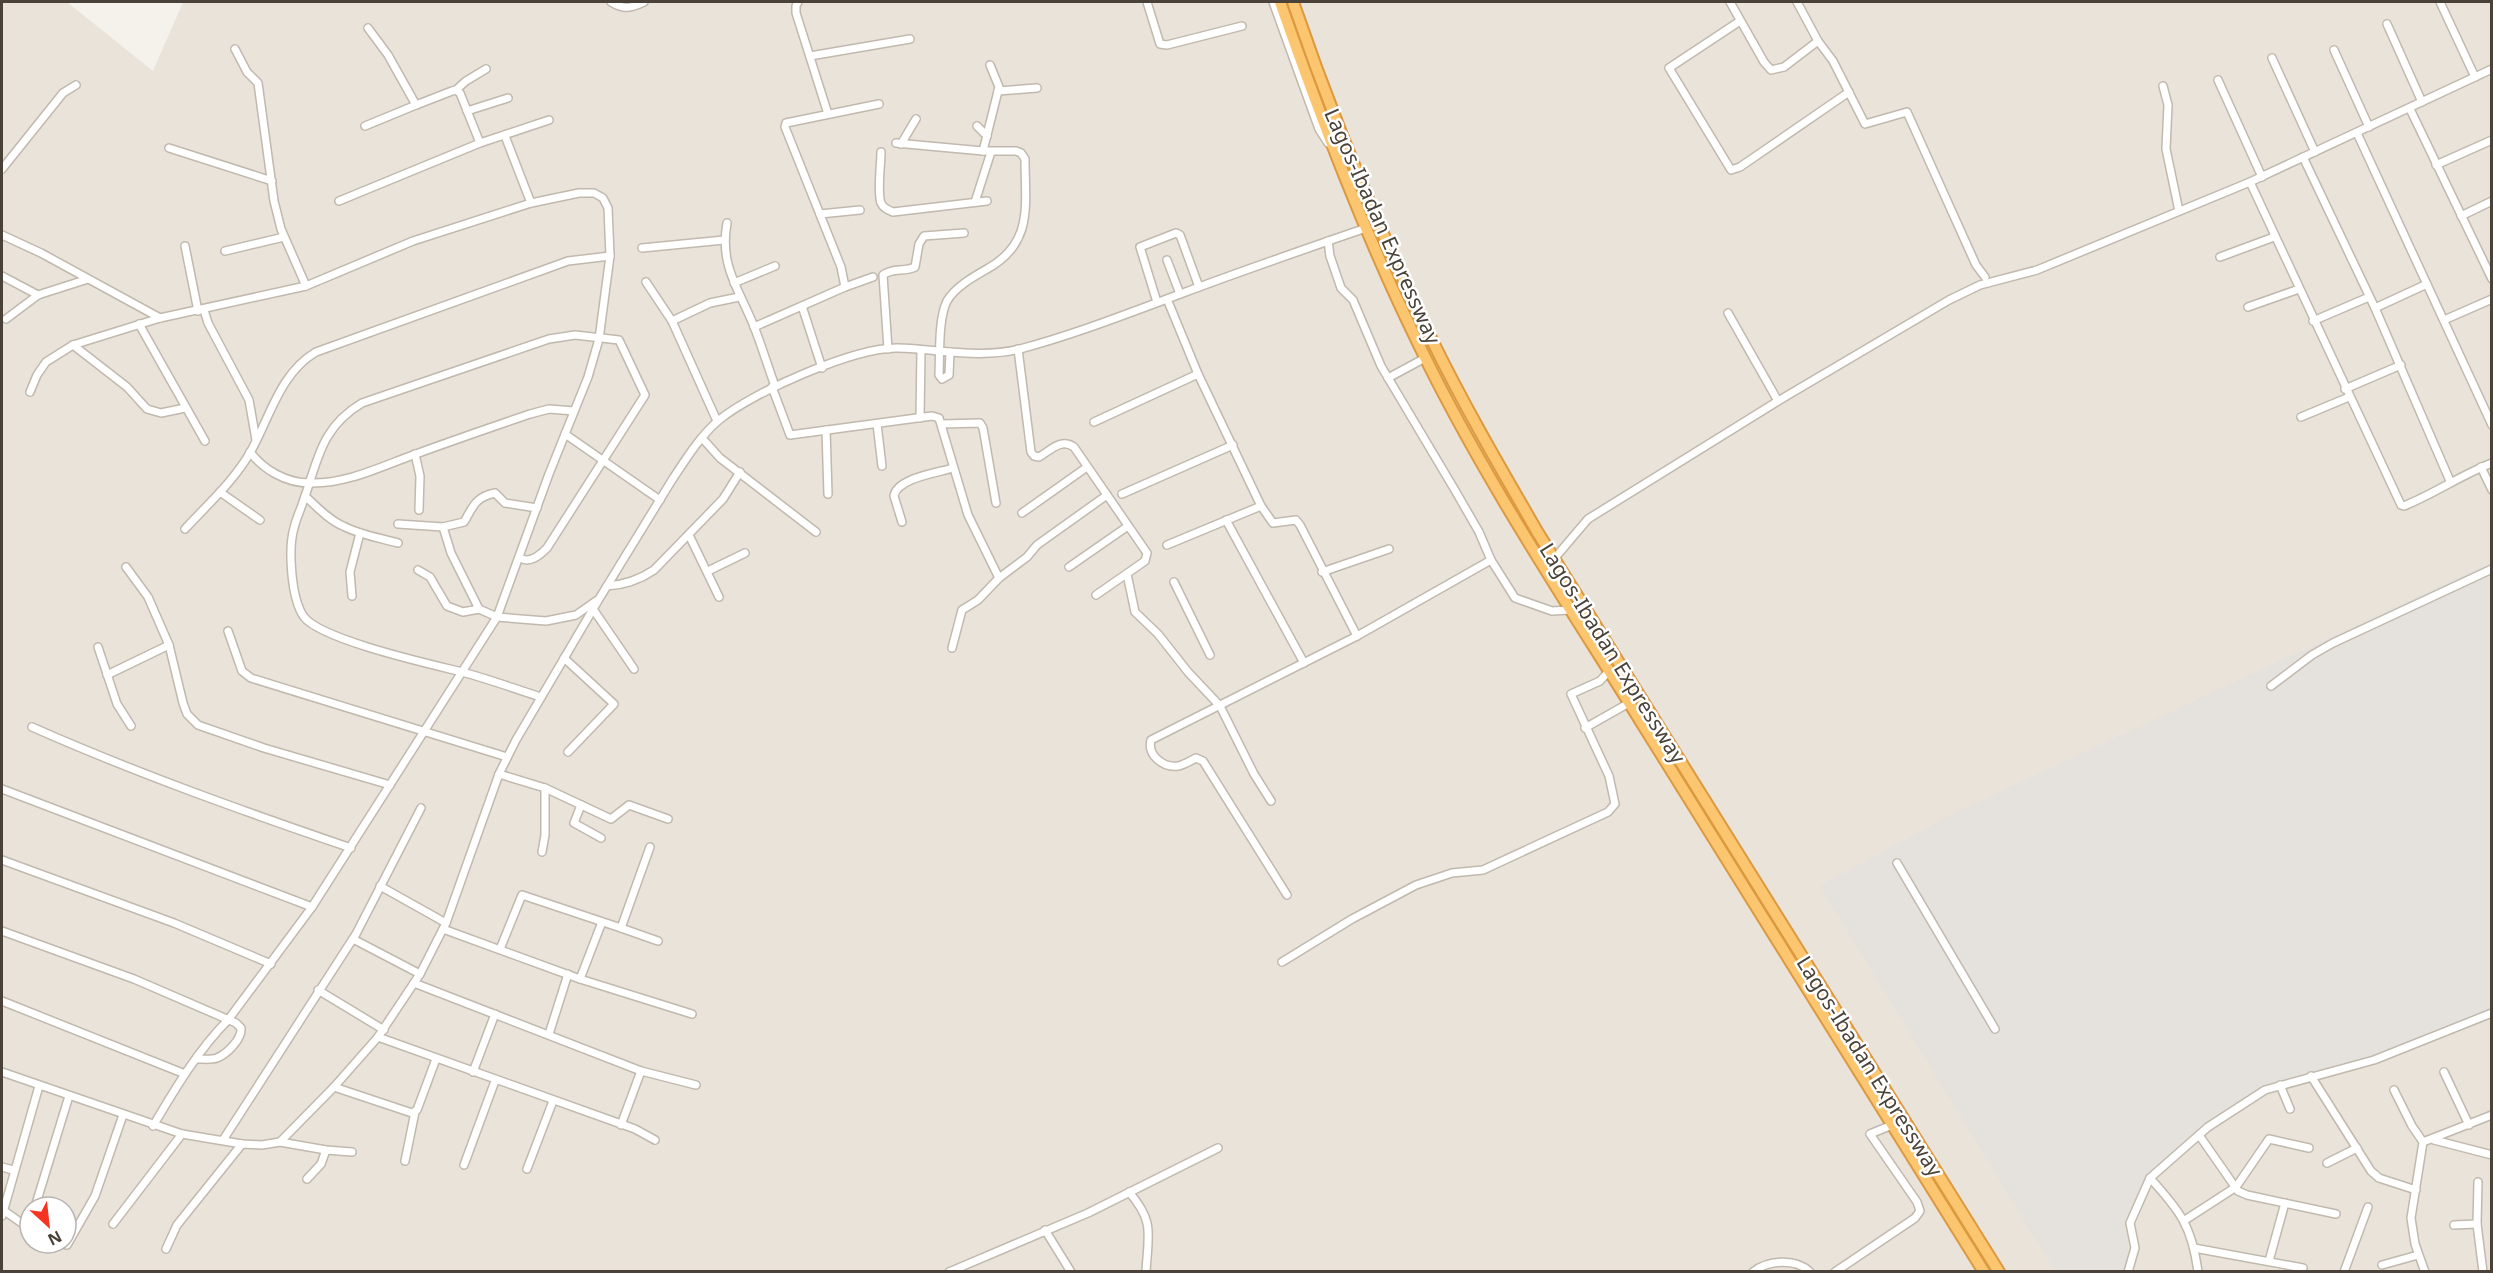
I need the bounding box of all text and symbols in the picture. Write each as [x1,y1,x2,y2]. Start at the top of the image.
street label: Lagos-Ibadan Expressway [1318,104,1448,348]
street label: Lagos-Ibadan Expressway [1534,537,1693,769]
street label: Lagos-Ibadan Expressway [1791,950,1950,1182]
north arrow [18,1195,78,1255]
text: N [44,1226,66,1251]

